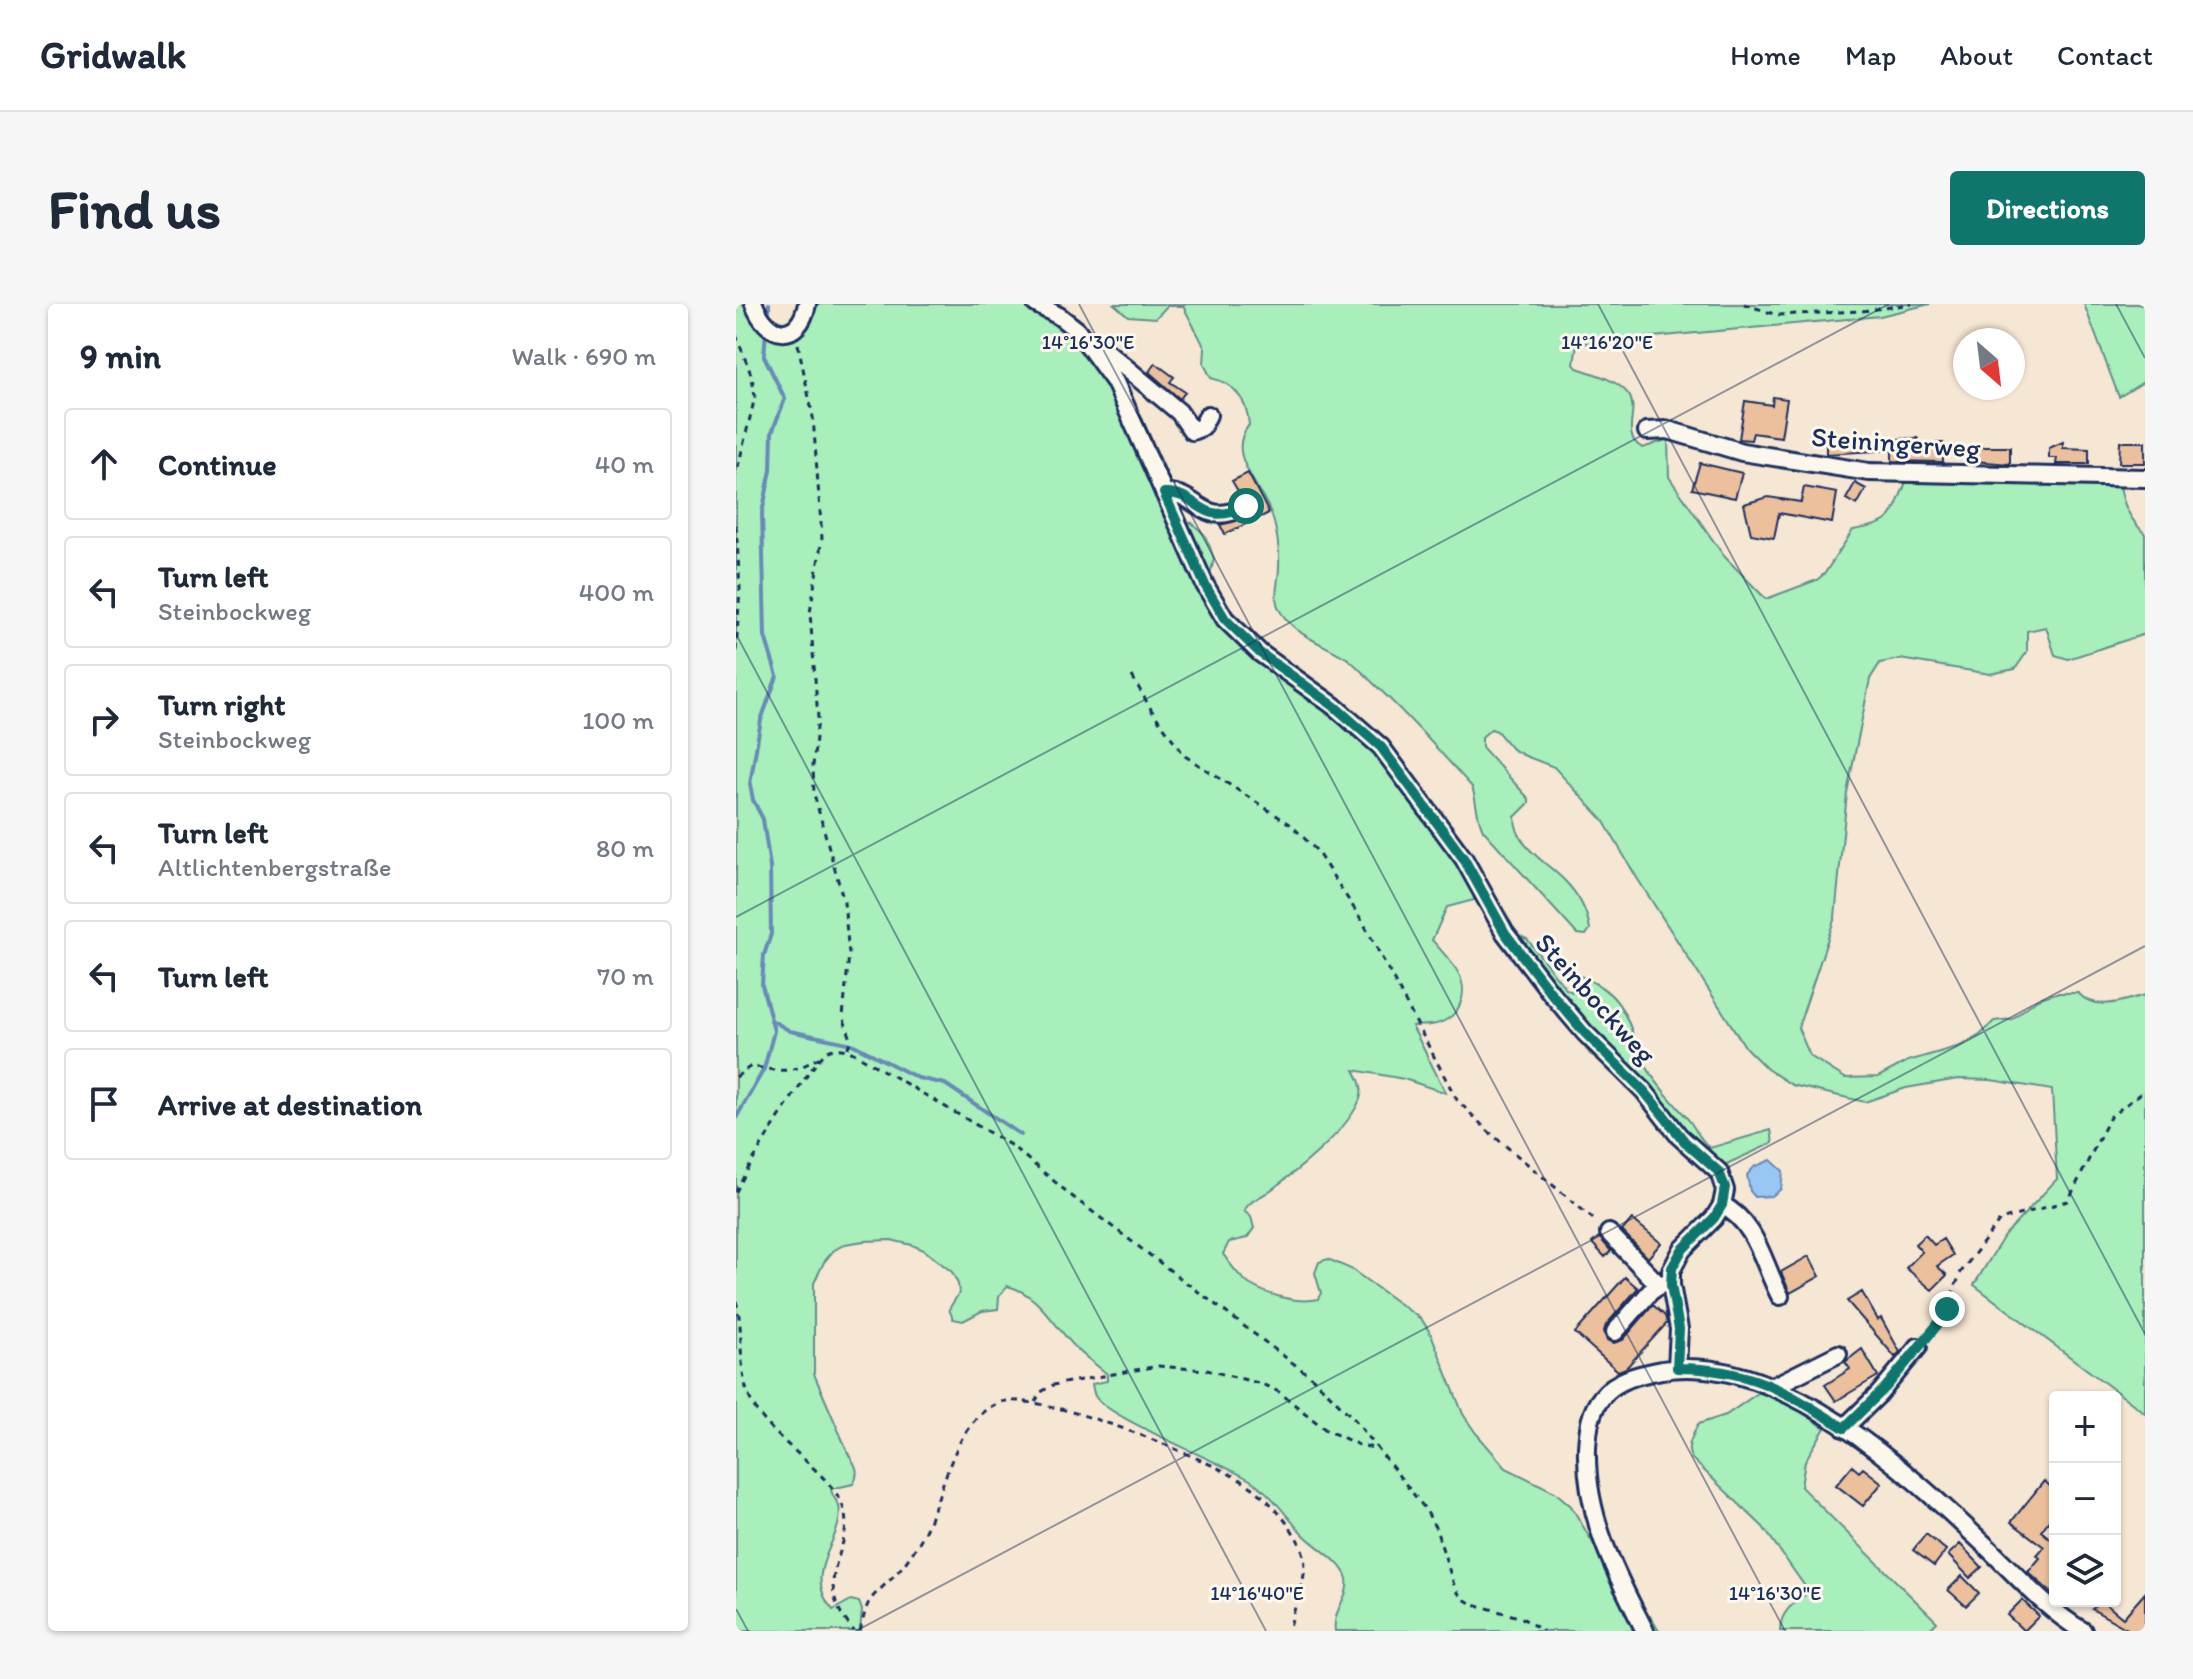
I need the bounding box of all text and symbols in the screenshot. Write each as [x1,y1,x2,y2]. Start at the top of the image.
text: Gridwalk [40,32,186,78]
text: Home [1730,38,1801,72]
text: Map [1845,38,1896,72]
text: About [1940,38,2013,72]
text: Contact [2057,38,2153,72]
button: Directions [1950,171,2145,245]
text: Find us [48,175,221,242]
north arrow [1953,328,2025,400]
text: 14°16'30"E [1042,330,1134,354]
text: 14°16'20"E [1561,330,1653,354]
text: 9 min [80,336,161,377]
text: Walk · 690 m [512,340,656,372]
street label: Steiningerweg [1810,419,1982,465]
icon: ahead [82,442,126,486]
text: Continue [158,446,277,483]
text: 40 m [595,448,654,480]
route start [1228,488,1264,524]
text: Turn left [158,558,269,595]
icon: left [82,570,126,614]
text: 400 m [579,576,654,608]
text: Steinbockweg [158,595,311,627]
text: Turn right [158,686,286,723]
icon: right [82,698,126,742]
text: 100 m [582,704,654,736]
text: Steinbockweg [158,723,311,755]
text: Turn left [158,814,269,851]
icon: left [82,826,126,870]
text: 80 m [596,832,654,864]
text: Altlichtenbergstraße [158,851,391,883]
street label: Steinbockweg [1528,925,1664,1071]
icon: left [82,954,126,998]
text: Turn left [158,958,269,995]
text: 70 m [597,960,654,992]
icon: arrive [82,1082,126,1126]
text: Arrive at destination [158,1086,422,1123]
route end [1929,1291,1965,1327]
map controls [2049,1391,2121,1607]
button: + [2049,1391,2121,1463]
button: − [2049,1463,2121,1535]
button: layers [2049,1535,2121,1607]
text: 14°16'40"E [1210,1581,1304,1605]
text: 14°16'30"E [1729,1581,1821,1605]

